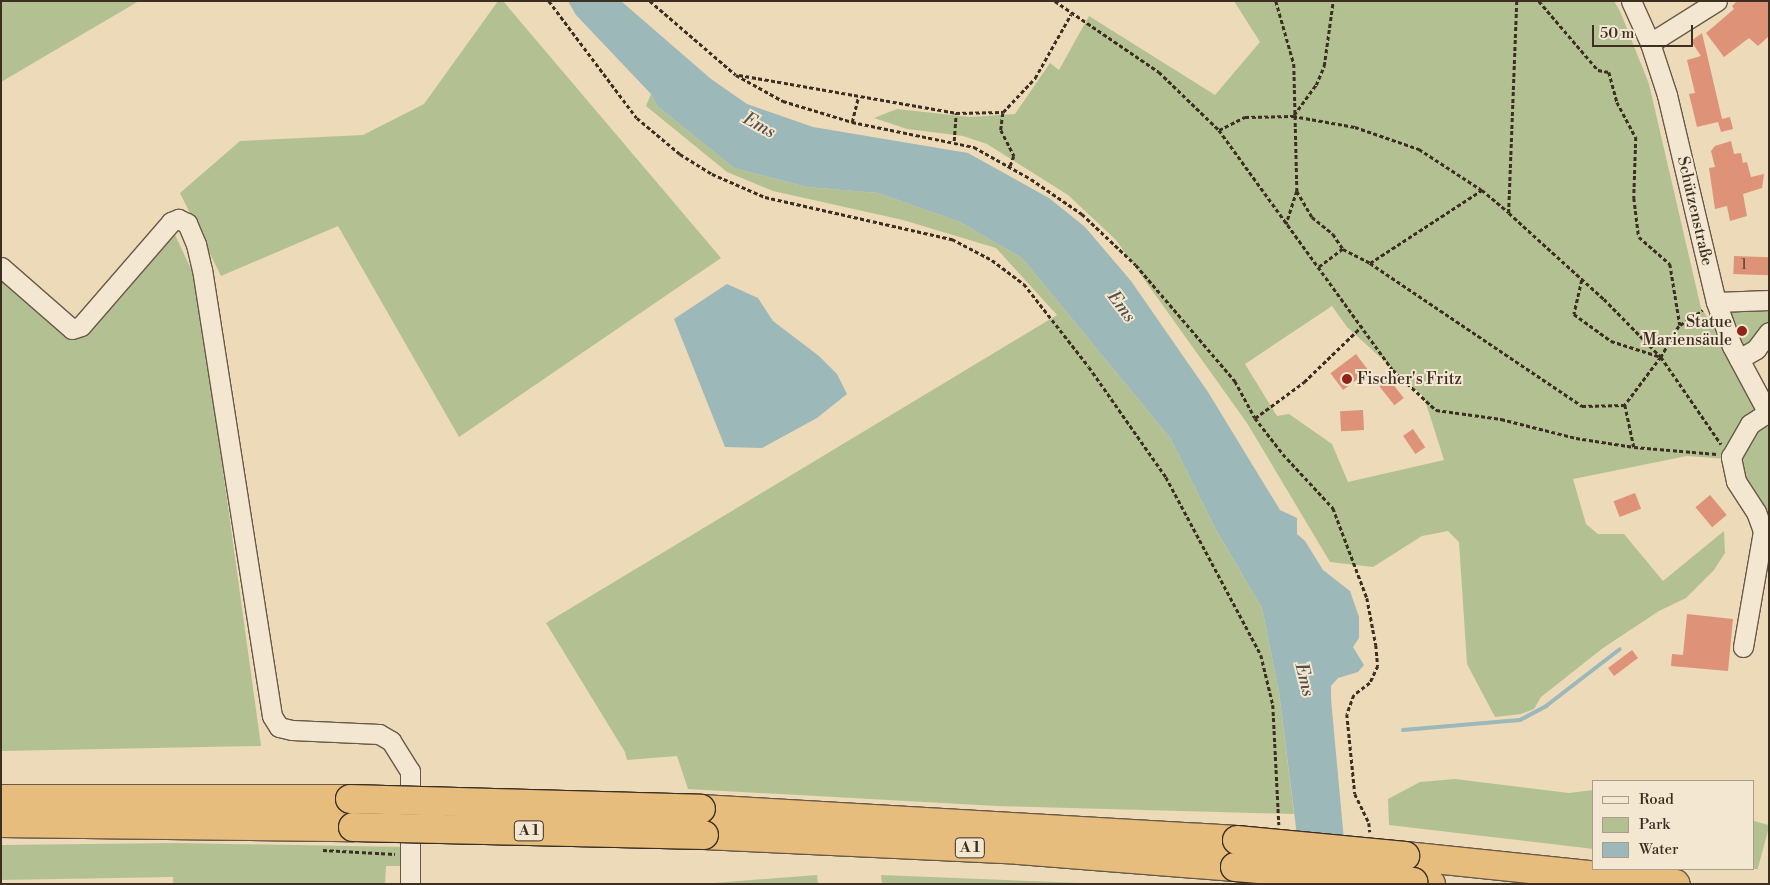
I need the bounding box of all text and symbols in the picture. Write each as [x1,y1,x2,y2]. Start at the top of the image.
scale bar [1595,15,1696,47]
text: 50 m [1600,24,1634,43]
water label: Ems [739,108,779,144]
street label: Schützenstraße [1673,154,1717,268]
house number: 1 [1741,257,1747,273]
water label: Ems [1102,287,1140,327]
place label: Statue Mariensäule [1643,312,1732,350]
marker: Statue Mariensäule [1736,325,1748,337]
place label: Fischer's Fritz [1357,369,1462,389]
marker: Fischer's Fritz [1341,373,1353,385]
water label: Ems [1289,661,1319,699]
legend [1592,780,1755,870]
text: Road [1639,790,1674,809]
text: Park [1639,815,1670,834]
road number: A 1 [513,818,545,844]
road number: A 1 [954,836,986,860]
text: Water [1639,840,1678,859]

